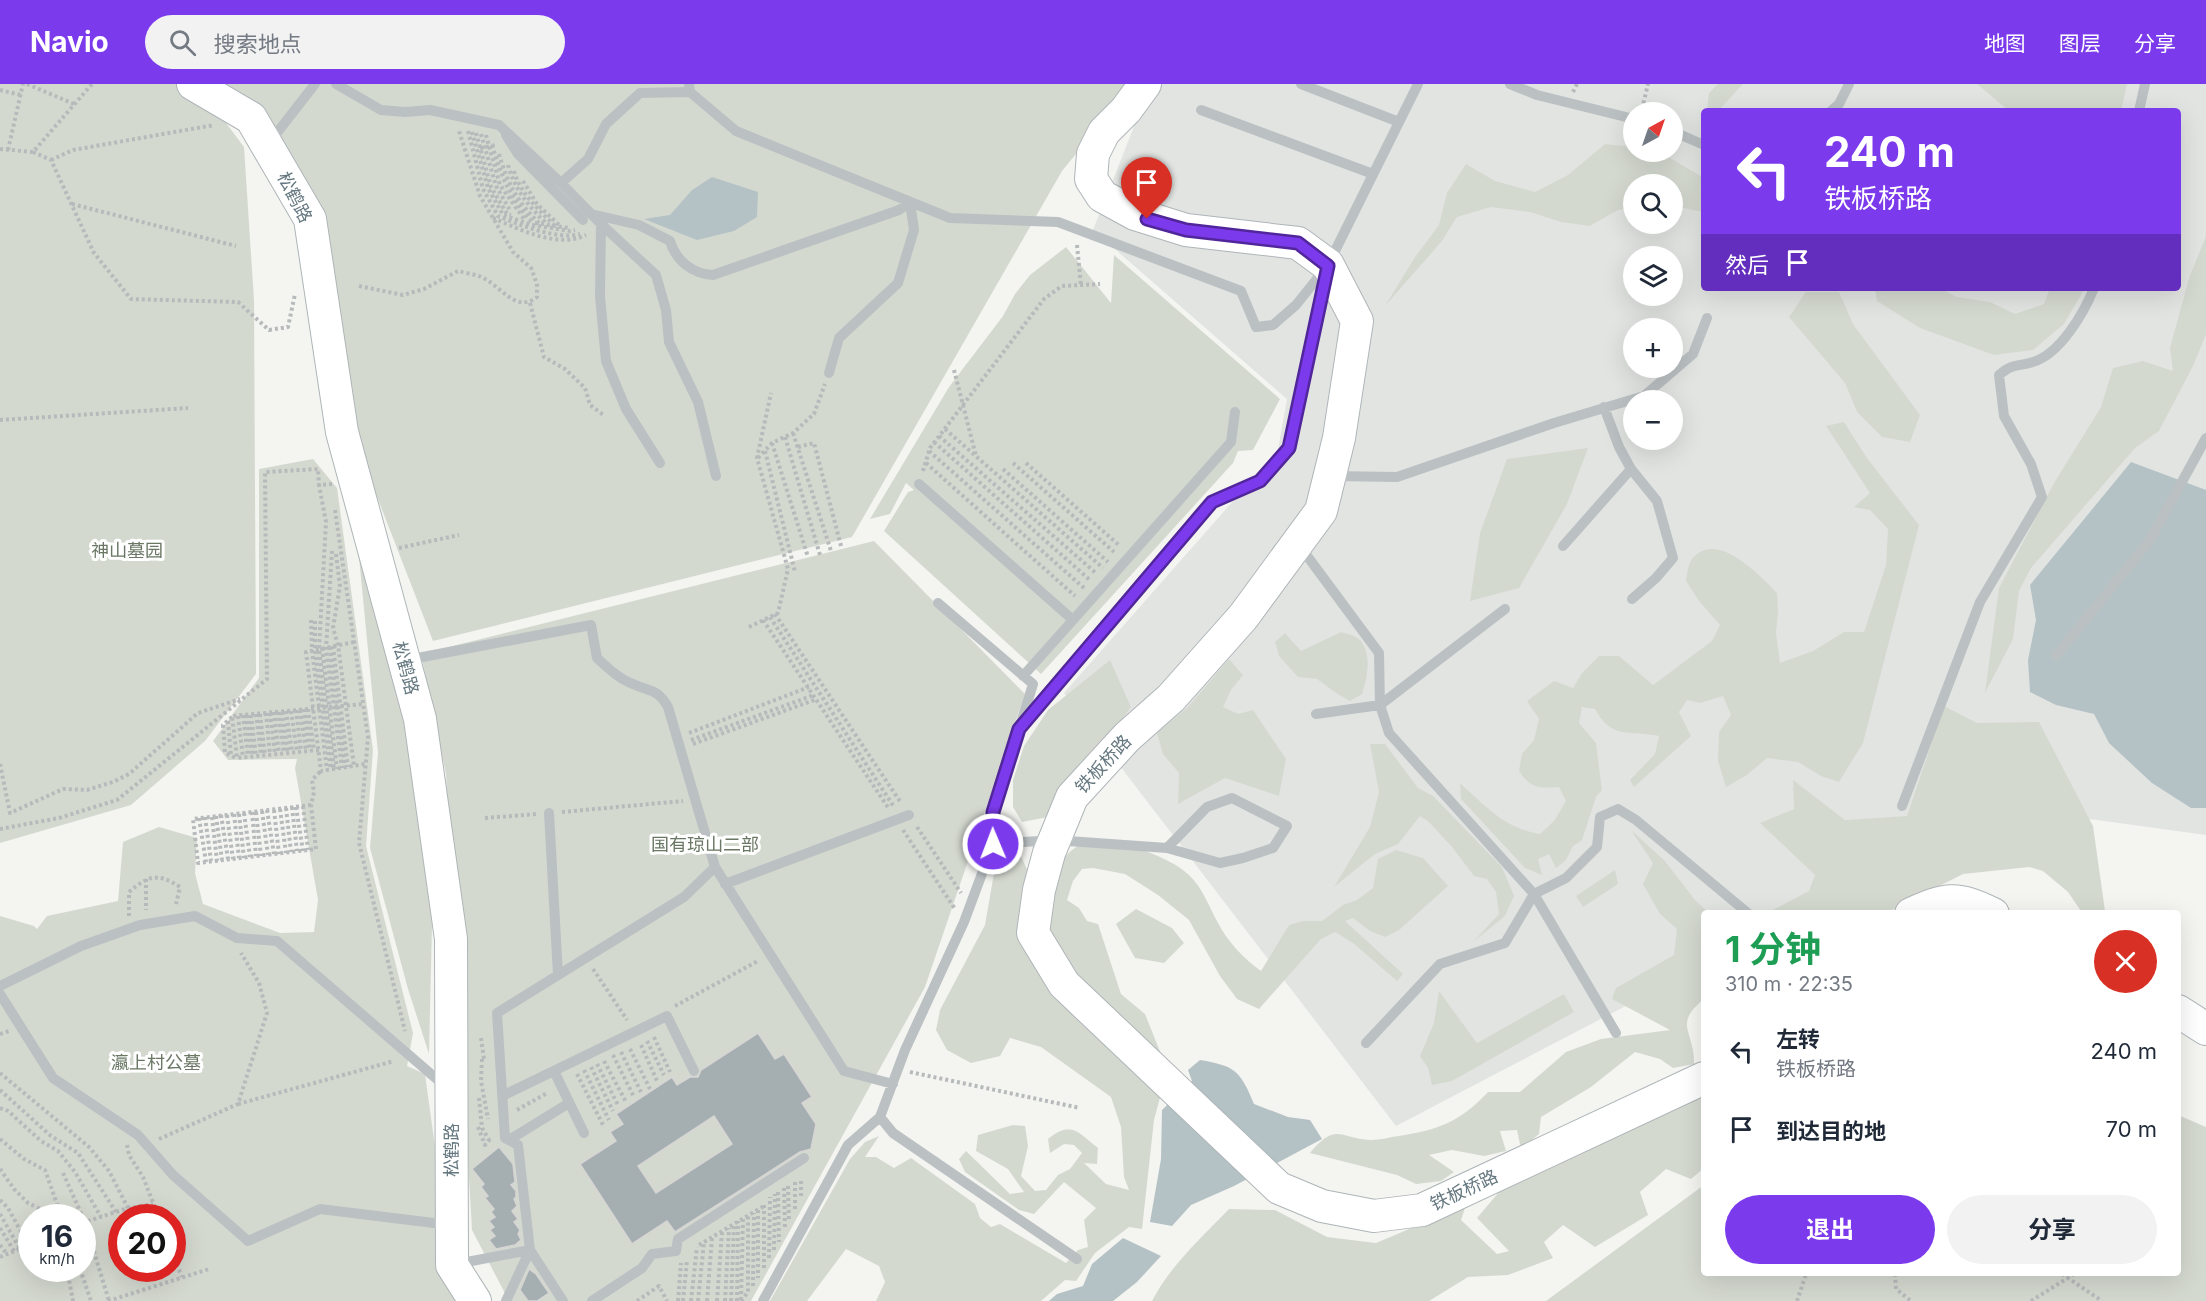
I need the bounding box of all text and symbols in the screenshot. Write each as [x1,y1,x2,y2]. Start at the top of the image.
search box [145,15,565,69]
text: Navio [30,25,109,59]
icon: search [166,26,199,59]
text: 搜索地点 [214,31,302,57]
text: 地图 [1984,31,2026,56]
text: 图层 [2059,31,2101,56]
text: 分享 [2134,31,2176,56]
north arrow [1623,102,1683,162]
map controls [1623,102,1683,450]
text: 240 m [1824,126,1955,177]
icon: left [1725,132,1803,210]
pin [1121,157,1172,219]
icon: arrive [1130,166,1163,199]
street label: 松鹤路 [273,168,317,226]
button: search [1623,174,1683,234]
text: 铁板桥路 [1824,182,1932,215]
button: layers [1623,246,1683,306]
icon: arrive [1781,246,1814,279]
text: 然后 [1725,252,1769,278]
button: + [1623,318,1683,378]
button: − [1623,390,1683,450]
park label: 神山墓园 [91,540,163,561]
street label: 松鹤路 [389,639,423,697]
street label: 铁板桥路 [1071,731,1135,797]
position arrow [961,812,1025,876]
park label: 国有琼山二部 [651,834,759,855]
text: 1 分钟 [1725,927,1821,971]
button: close [2094,930,2157,993]
text: 310 m · 22:35 [1725,972,1853,996]
text: 左转 [1776,1026,1820,1052]
icon: left [1725,1035,1758,1068]
text: 240 m [2090,1038,2157,1064]
park label: 瀛上村公墓 [111,1052,201,1073]
text: 铁板桥路 [1776,1057,1856,1081]
icon: arrive [1725,1113,1758,1146]
text: 70 m [2106,1116,2157,1142]
text: 到达目的地 [1776,1118,1886,1144]
street label: 松鹤路 [441,1123,462,1177]
street label: 铁板桥路 [1427,1165,1501,1215]
button: 退出 [1725,1195,1935,1264]
button: 分享 [1947,1195,2157,1264]
speed limit sign: 20 [108,1204,186,1282]
text: 16 [41,1218,73,1254]
text: km/h [39,1249,75,1268]

